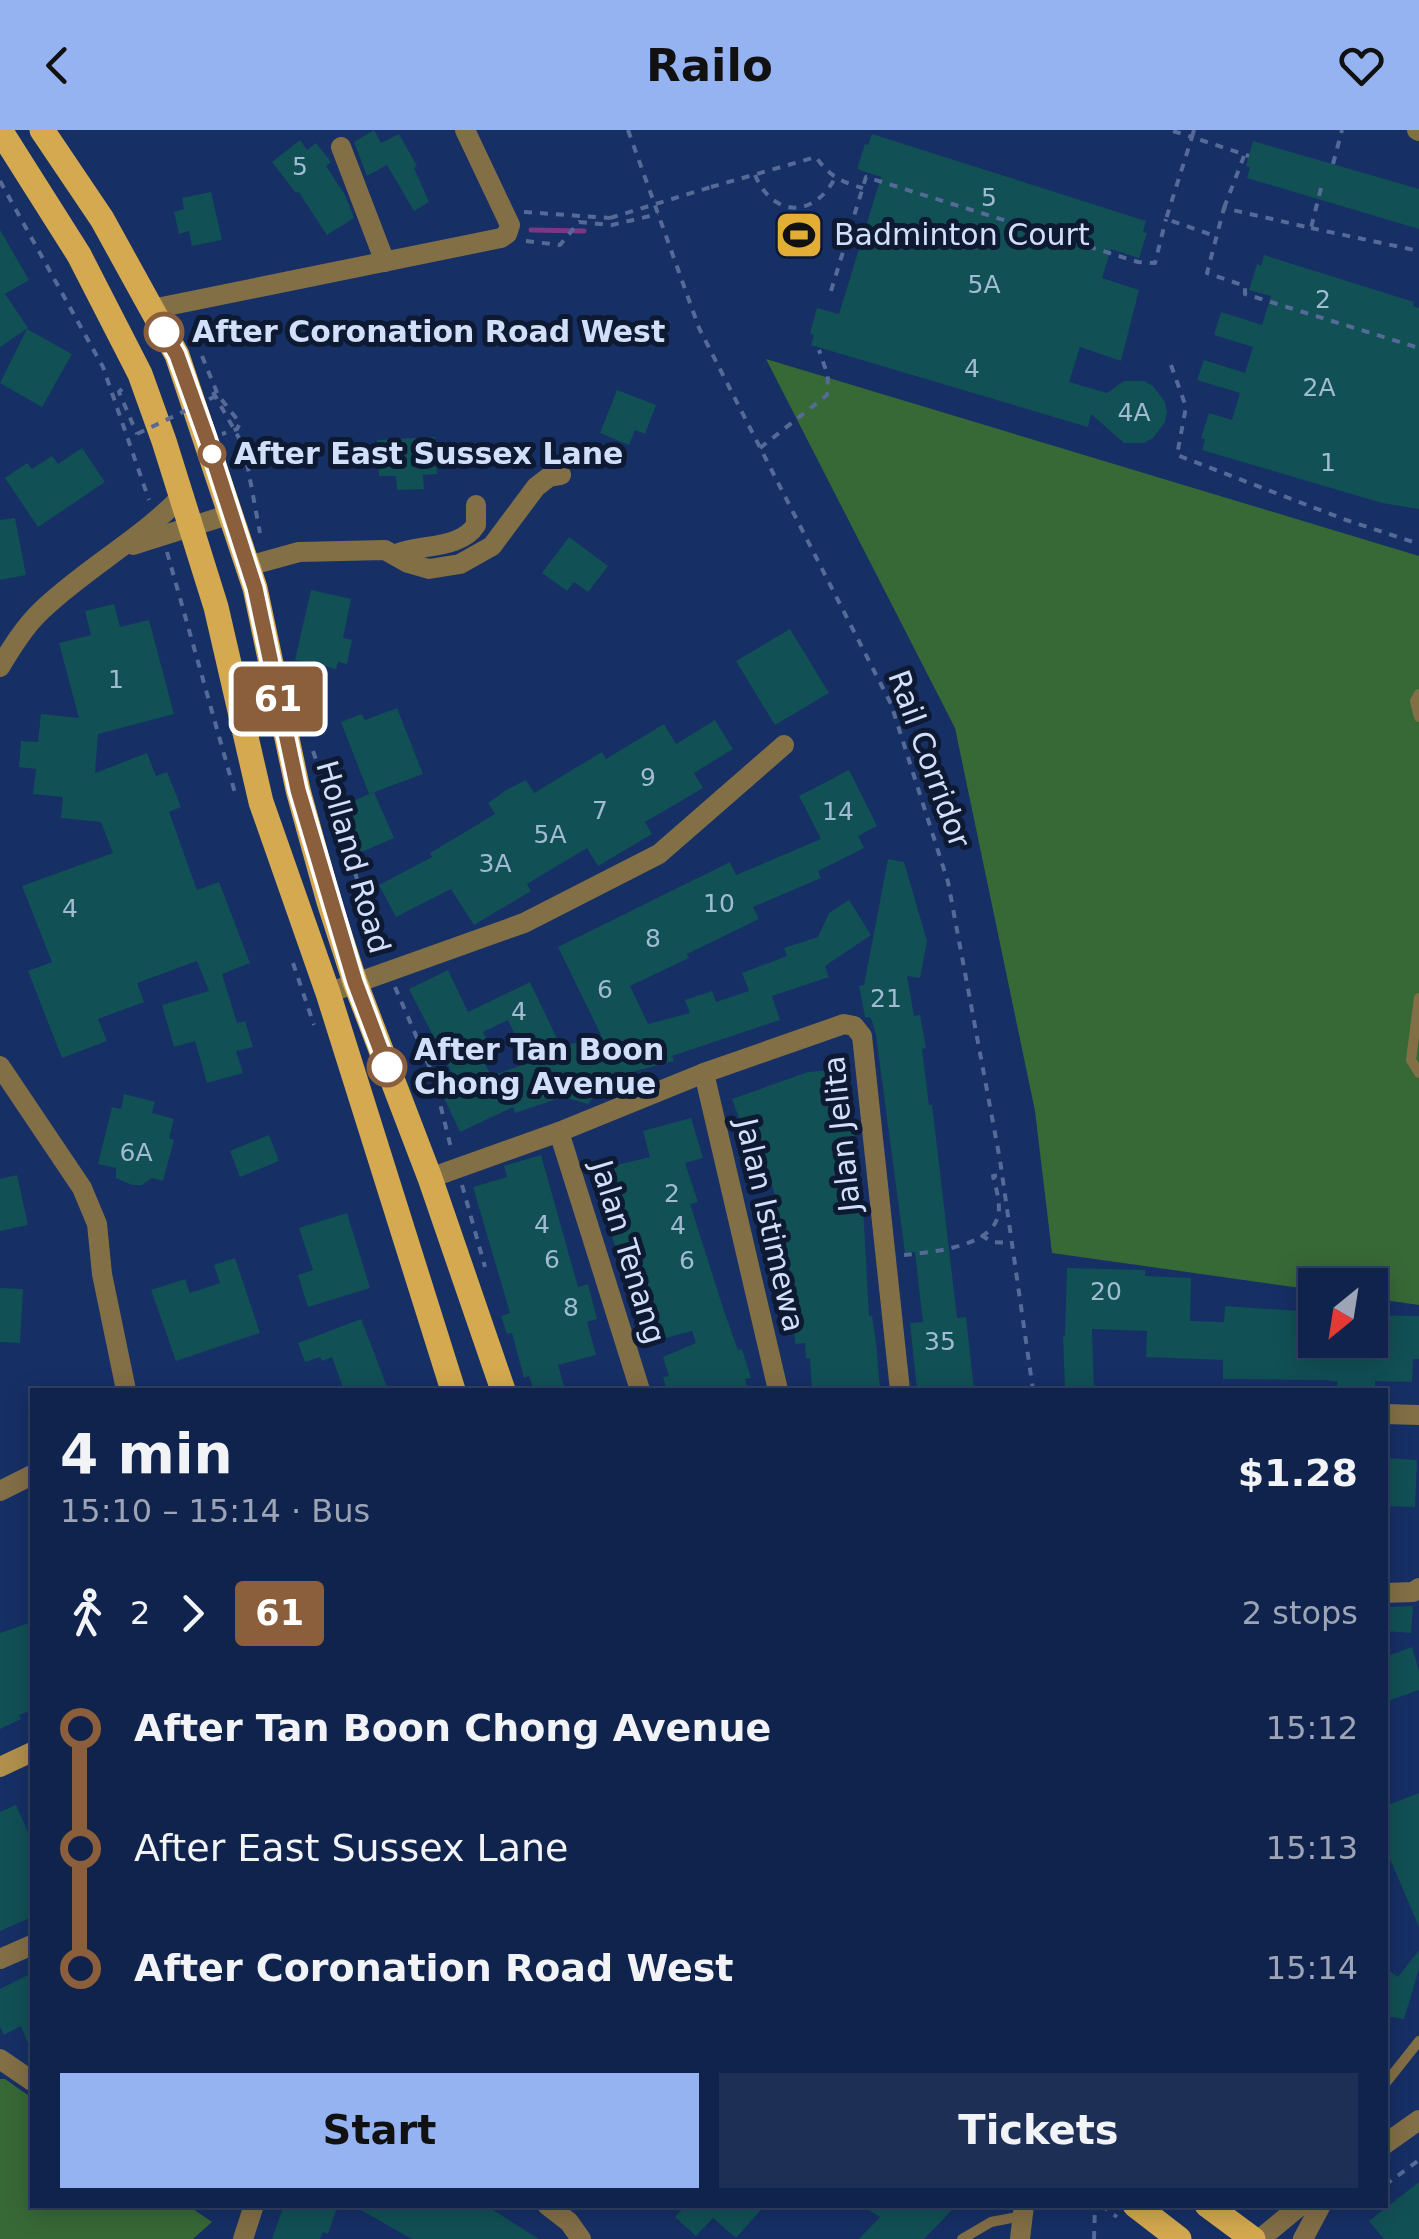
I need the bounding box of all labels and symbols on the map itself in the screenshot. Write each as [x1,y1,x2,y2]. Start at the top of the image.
house number: 5 [292,152,308,181]
house number: 5 [981,183,997,212]
sports icon: Badminton Court [773,209,825,261]
place label: Badminton Court [834,217,1090,252]
house number: 5A [967,270,1001,299]
house number: 2 [1315,285,1331,314]
marker: After Coronation Road West [145,313,183,351]
place label: After Coronation Road West [192,314,665,349]
house number: 4 [964,354,980,383]
house number: 2A [1302,373,1336,402]
house number: 4A [1117,398,1151,427]
place label: After East Sussex Lane [234,436,623,471]
marker: After East Sussex Lane [199,441,225,467]
house number: 1 [1320,448,1336,477]
house number: 1 [108,665,124,694]
street label: Rail Corridor [881,665,978,853]
line badge: 61 [233,666,323,732]
street label: Holland Road [309,756,398,957]
house number: 9 [640,763,656,792]
house number: 7 [592,796,608,825]
house number: 14 [822,797,854,826]
house number: 5A [533,820,567,849]
house number: 3A [478,849,512,878]
house number: 10 [703,889,735,918]
house number: 4 [62,894,78,923]
house number: 8 [645,924,661,953]
house number: 6 [597,975,613,1004]
house number: 21 [870,984,902,1013]
house number: 4 [511,997,527,1026]
place label: After Tan Boon Chong Avenue [414,1032,664,1101]
marker: After Tan Boon Chong Avenue [368,1048,406,1086]
street label: Jalan Jelita [816,1054,867,1216]
street label: Jalan Istimewa [729,1113,812,1335]
house number: 6A [119,1138,153,1167]
street label: Jalan Tenang [583,1154,673,1348]
house number: 2 [664,1179,680,1208]
house number: 4 [534,1210,550,1239]
house number: 4 [670,1211,686,1240]
house number: 6 [544,1245,560,1274]
house number: 6 [679,1246,695,1275]
north arrow [1298,1268,1388,1358]
house number: 20 [1090,1277,1122,1306]
house number: 8 [563,1293,579,1322]
house number: 35 [924,1327,956,1356]

